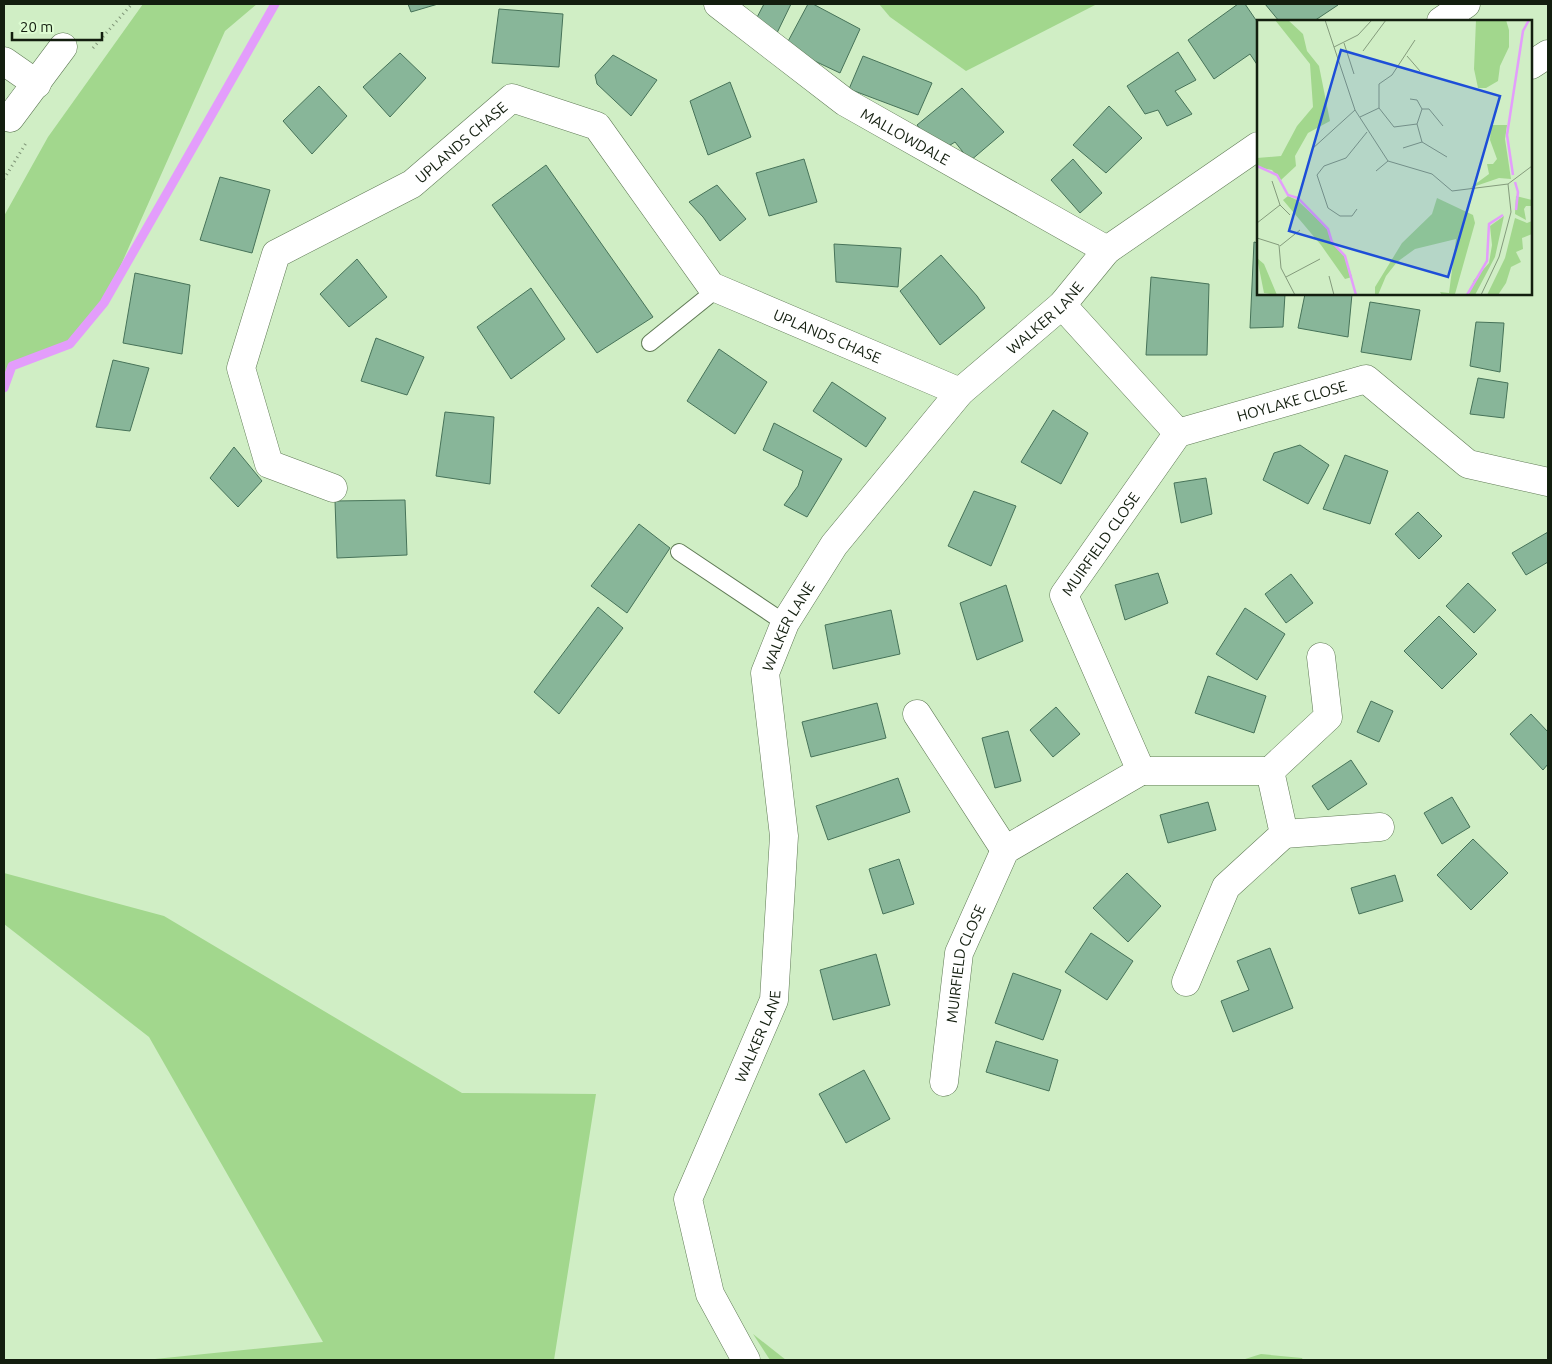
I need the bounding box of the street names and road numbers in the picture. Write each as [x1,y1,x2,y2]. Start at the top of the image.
street label: UPLANDS CHASE [411,98,510,186]
street label: MALLOWDALE [858,104,953,168]
street label: WALKER LANE [1003,278,1086,357]
street label: UPLANDS CHASE [771,305,884,366]
street label: HOYLAKE CLOSE [1235,377,1349,424]
street label: MUIRFIELD CLOSE [1058,488,1142,599]
street label: WALKER LANE [758,578,817,673]
street label: MUIRFIELD CLOSE [942,902,988,1024]
street label: WALKER LANE [731,990,783,1085]

